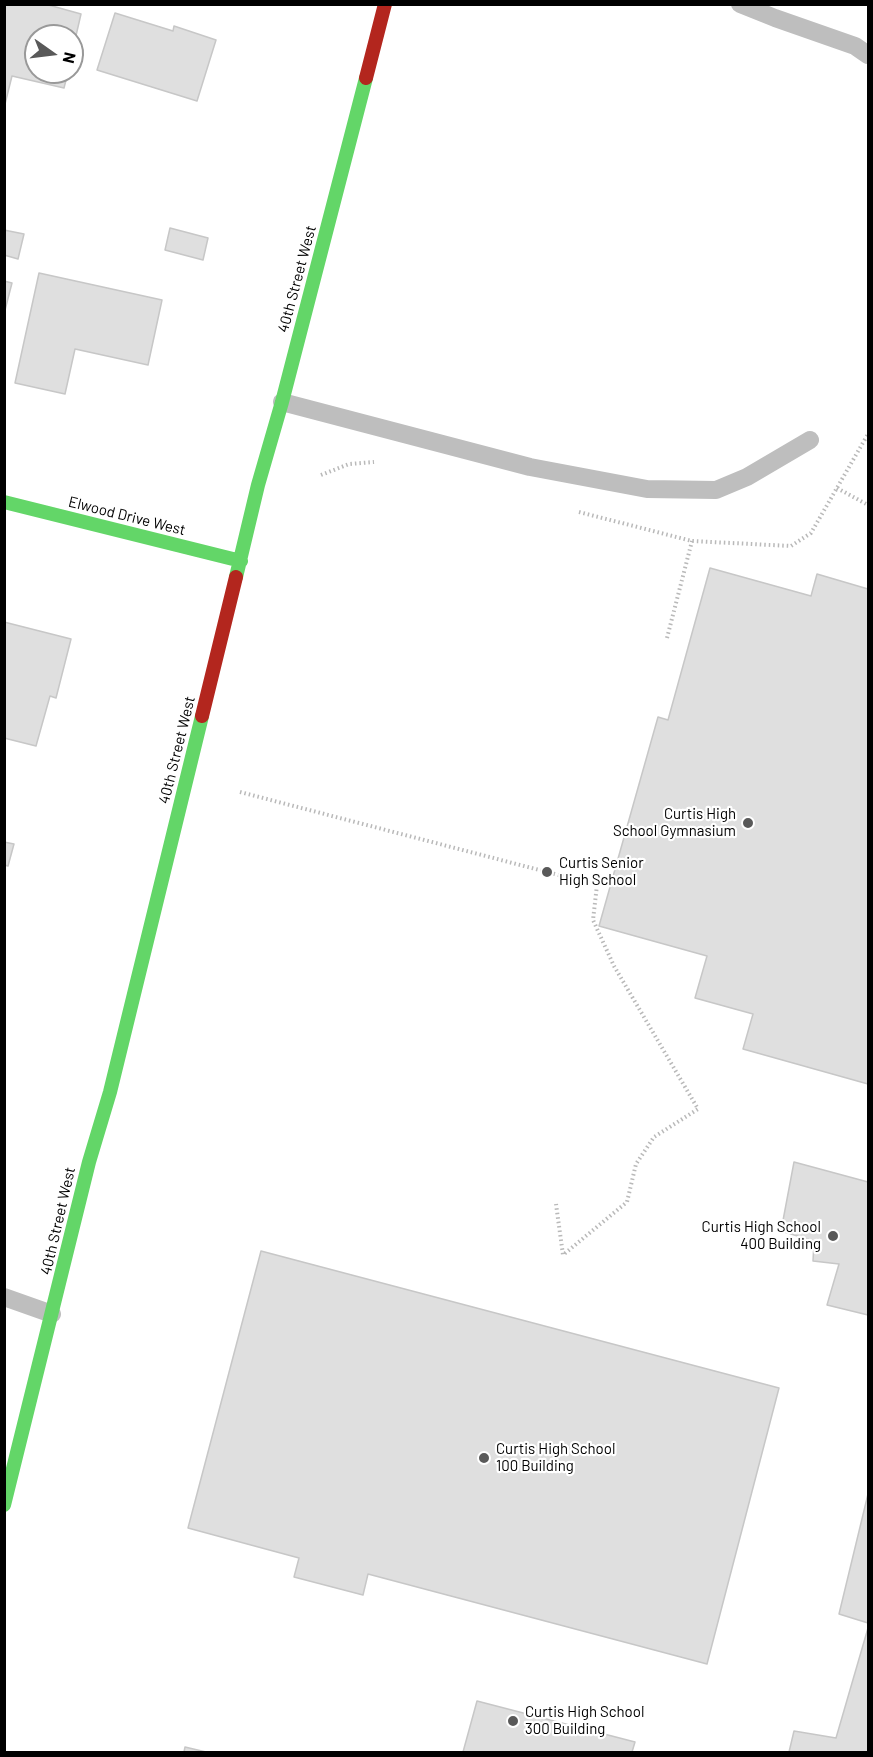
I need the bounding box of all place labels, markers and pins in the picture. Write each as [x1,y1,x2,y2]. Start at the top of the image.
place label: Curtis High School Gymnasium [613,805,736,840]
marker: Curtis High School Gymnasium [741,816,755,830]
place label: Curtis Senior High School [559,854,644,889]
marker: Curtis Senior High School [540,865,554,879]
place label: Curtis High School 400 Building [702,1218,821,1253]
marker: Curtis High School 400 Building [826,1229,840,1243]
place label: Curtis High School 100 Building [496,1440,615,1475]
marker: Curtis High School 100 Building [477,1451,491,1465]
place label: Curtis High School 300 Building [525,1703,644,1738]
marker: Curtis High School 300 Building [506,1714,520,1728]

